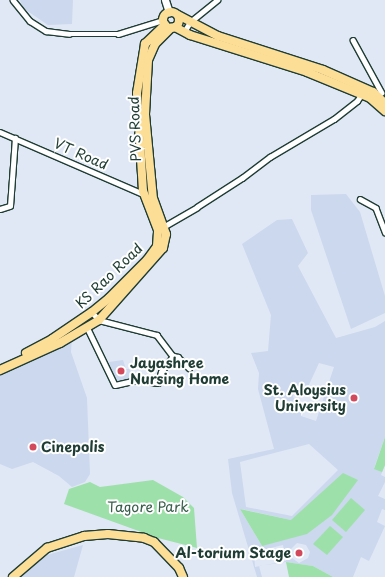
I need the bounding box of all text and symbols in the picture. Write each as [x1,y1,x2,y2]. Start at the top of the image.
street label: PVS Road [125,96,145,162]
street label: VT Road [51,135,111,173]
street label: KS Rao Road [72,240,146,312]
place label: Jayashree Nursing Home [130,355,230,388]
marker: Jayashree Nursing Home [115,365,127,377]
place label: St. Aloysius University [264,382,346,414]
marker: St. Aloysius University [349,393,359,403]
place label: Cinepolis [41,439,104,455]
marker: Cinepolis [28,442,38,452]
park label: Tagore Park [107,499,189,515]
place label: Al-torium Stage [175,545,291,561]
marker: Al-torium Stage [294,548,304,558]

